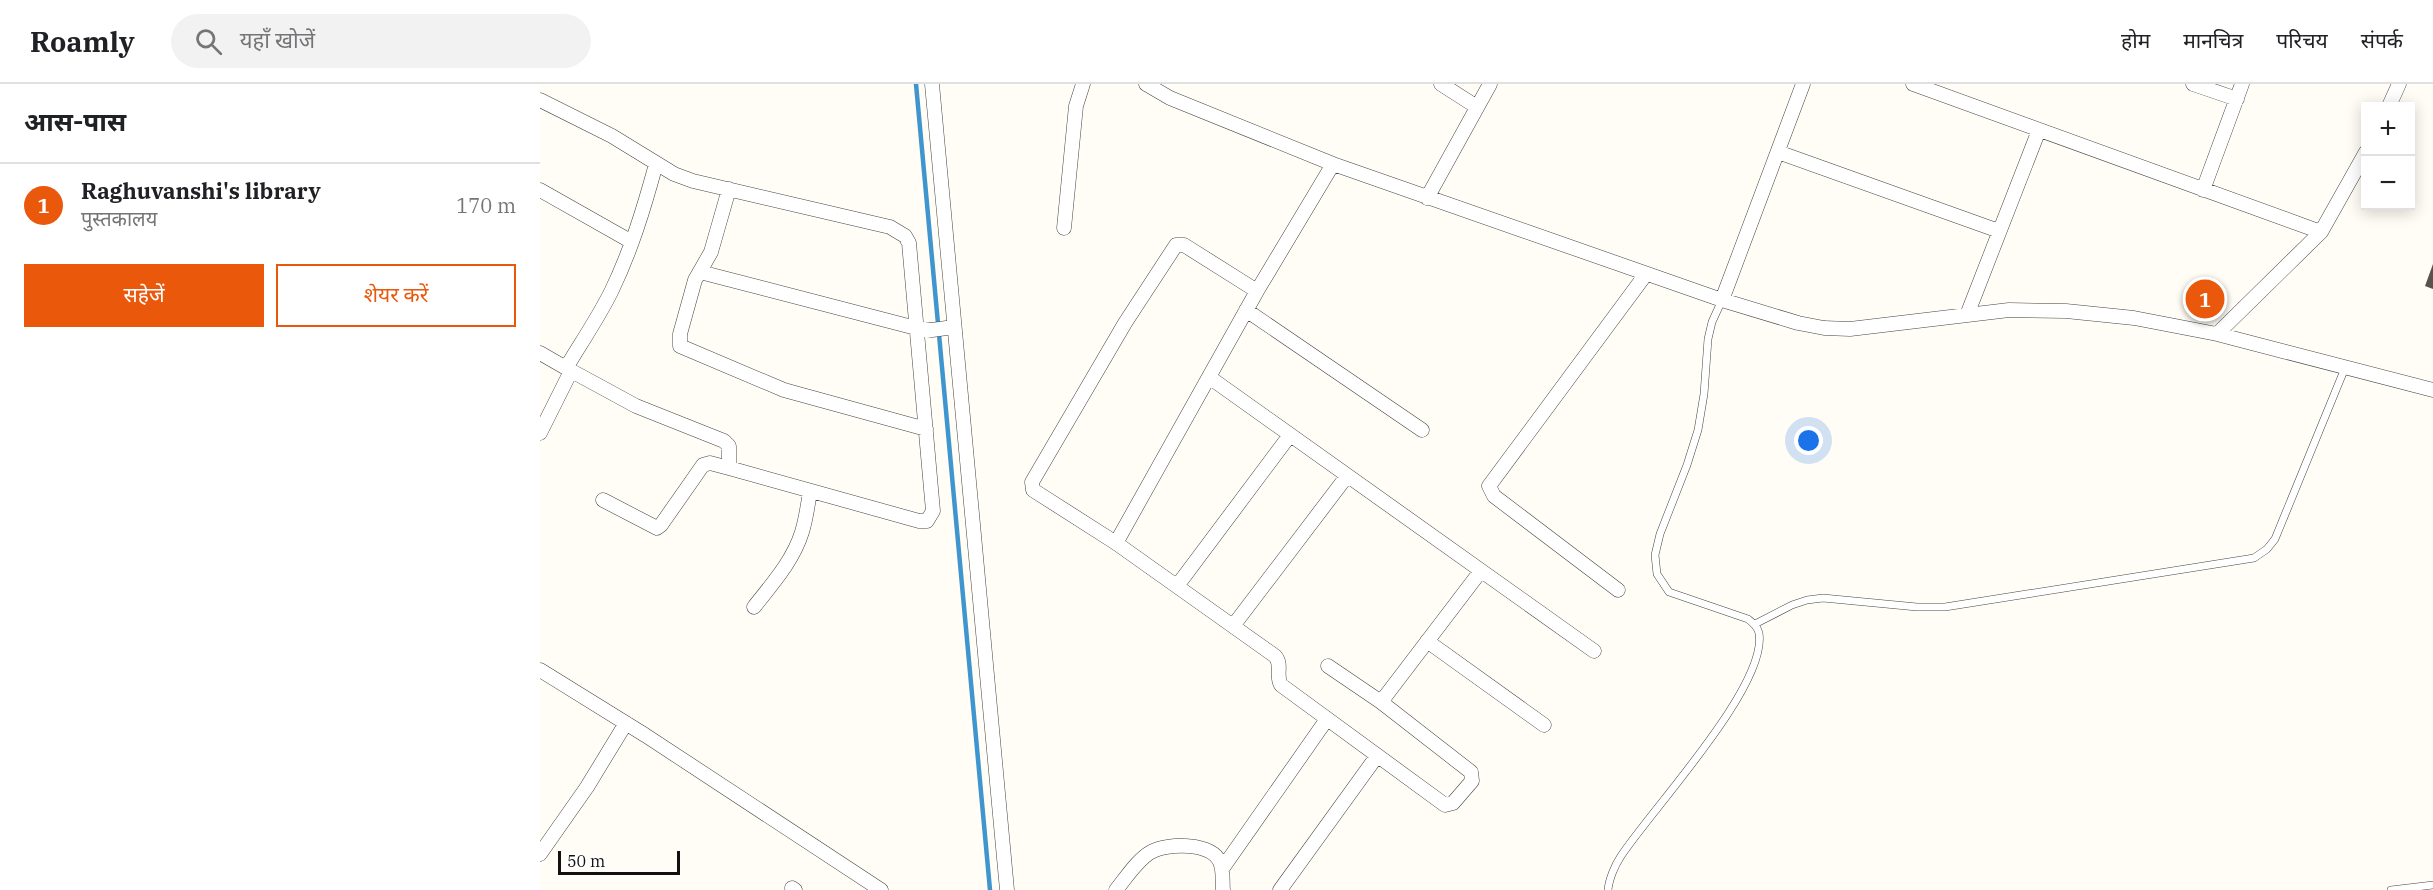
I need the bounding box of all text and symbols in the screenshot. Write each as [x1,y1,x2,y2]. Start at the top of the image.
search box [171,14,591,68]
text: Roamly [30,23,135,60]
icon: search [192,25,225,58]
text: यहाँ खोजें [240,25,315,54]
text: होम [2121,26,2150,54]
text: मानचित्र [2183,26,2243,54]
text: परिचय [2276,26,2328,54]
text: संपर्क [2361,26,2403,54]
map controls [2361,102,2415,210]
button: + [2361,102,2415,156]
text: आस-पास [24,104,126,138]
button: − [2361,156,2415,210]
text: Raghuvanshi's library [81,176,321,205]
text: 1 [38,192,50,219]
text: 170 m [456,192,516,219]
text: पुस्तकालय [81,205,157,232]
button: सहेजें [24,264,264,327]
button: शेयर करें [276,264,516,327]
pin: 1 [2186,276,2224,322]
your location [1794,426,1823,455]
scale bar [558,848,680,876]
text: 50 m [567,851,605,871]

